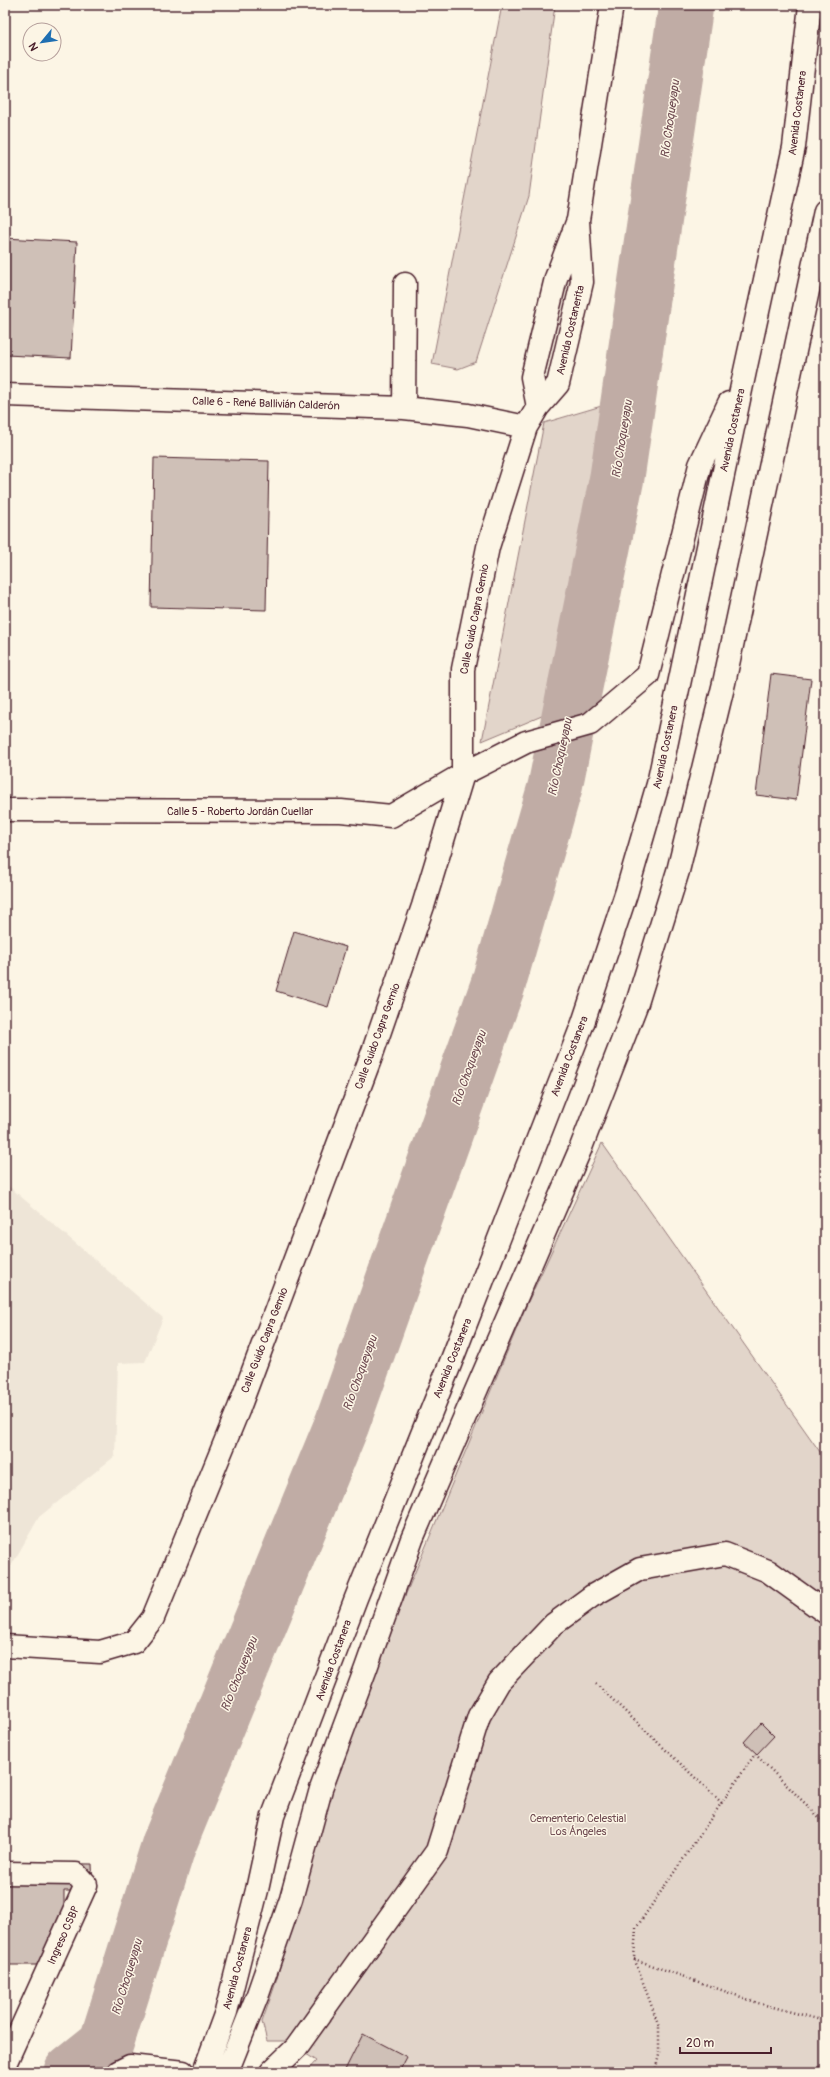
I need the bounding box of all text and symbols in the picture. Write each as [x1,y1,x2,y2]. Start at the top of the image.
north arrow [22,22,62,62]
text: N [26,40,41,53]
street label: Avenida Costanera [786,70,809,156]
water label: Río Choqueyapu [658,78,684,159]
street label: Avenida Costanerita [554,284,587,376]
street label: Avenida Costanera [717,387,748,473]
street label: Calle 6 - René Ballivián Calderón [192,394,340,413]
water label: Río Choqueyapu [609,398,636,479]
street label: Calle Guido Capra Gemio [457,563,492,675]
street label: Avenida Costanera [650,704,681,790]
water label: Río Choqueyapu [545,716,576,797]
street label: Calle 5 - Roberto Jordán Cuellar [167,805,313,818]
street label: Calle Guido Capra Gemio [352,981,403,1091]
street label: Avenida Costanera [548,1014,591,1098]
water label: Río Choqueyapu [449,1028,490,1108]
street label: Calle Guido Capra Gemio [238,1286,291,1395]
street label: Avenida Costanera [430,1316,474,1400]
water label: Río Choqueyapu [340,1333,381,1413]
street label: Avenida Costanera [313,1618,354,1702]
water label: Río Choqueyapu [218,1634,262,1714]
park label: Cementerio Celestial Los Ángeles [530,1812,626,1838]
street label: Ingreso CSBP [45,1904,82,1966]
street label: Avenida Costanera [220,1925,255,2011]
water label: Río Choqueyapu [109,1936,146,2017]
scale bar [680,2029,771,2055]
text: 20 m [686,2036,715,2051]

